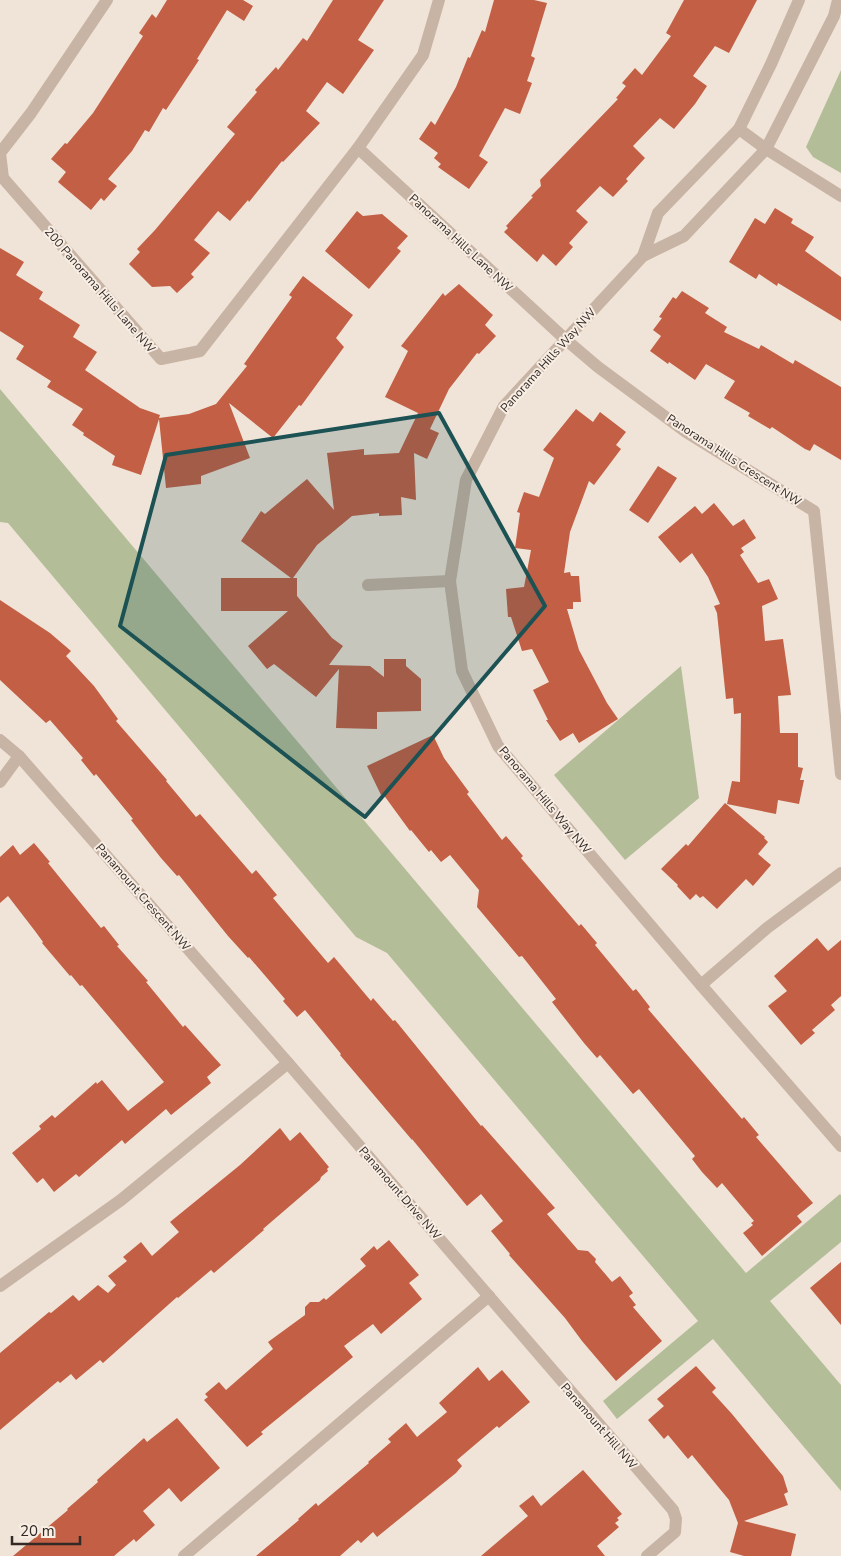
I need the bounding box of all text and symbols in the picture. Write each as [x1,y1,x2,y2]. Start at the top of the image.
street label: Panorama Hills Lane NW [406,191,516,295]
street label: 200 Panorama Hills Lane NW [41,224,159,356]
street label: Panorama Hills Way NW [497,304,599,416]
street label: Panorama Hills Crescent NW [663,410,805,510]
street label: Panorama Hills Way NW [495,743,595,857]
street label: Panamount Crescent NW [92,840,194,954]
street label: Panamount Drive NW [355,1143,445,1243]
street label: Panamount Hill NW [557,1380,641,1472]
scale bar [12,1514,80,1546]
text: 20 m [20,1521,55,1541]

